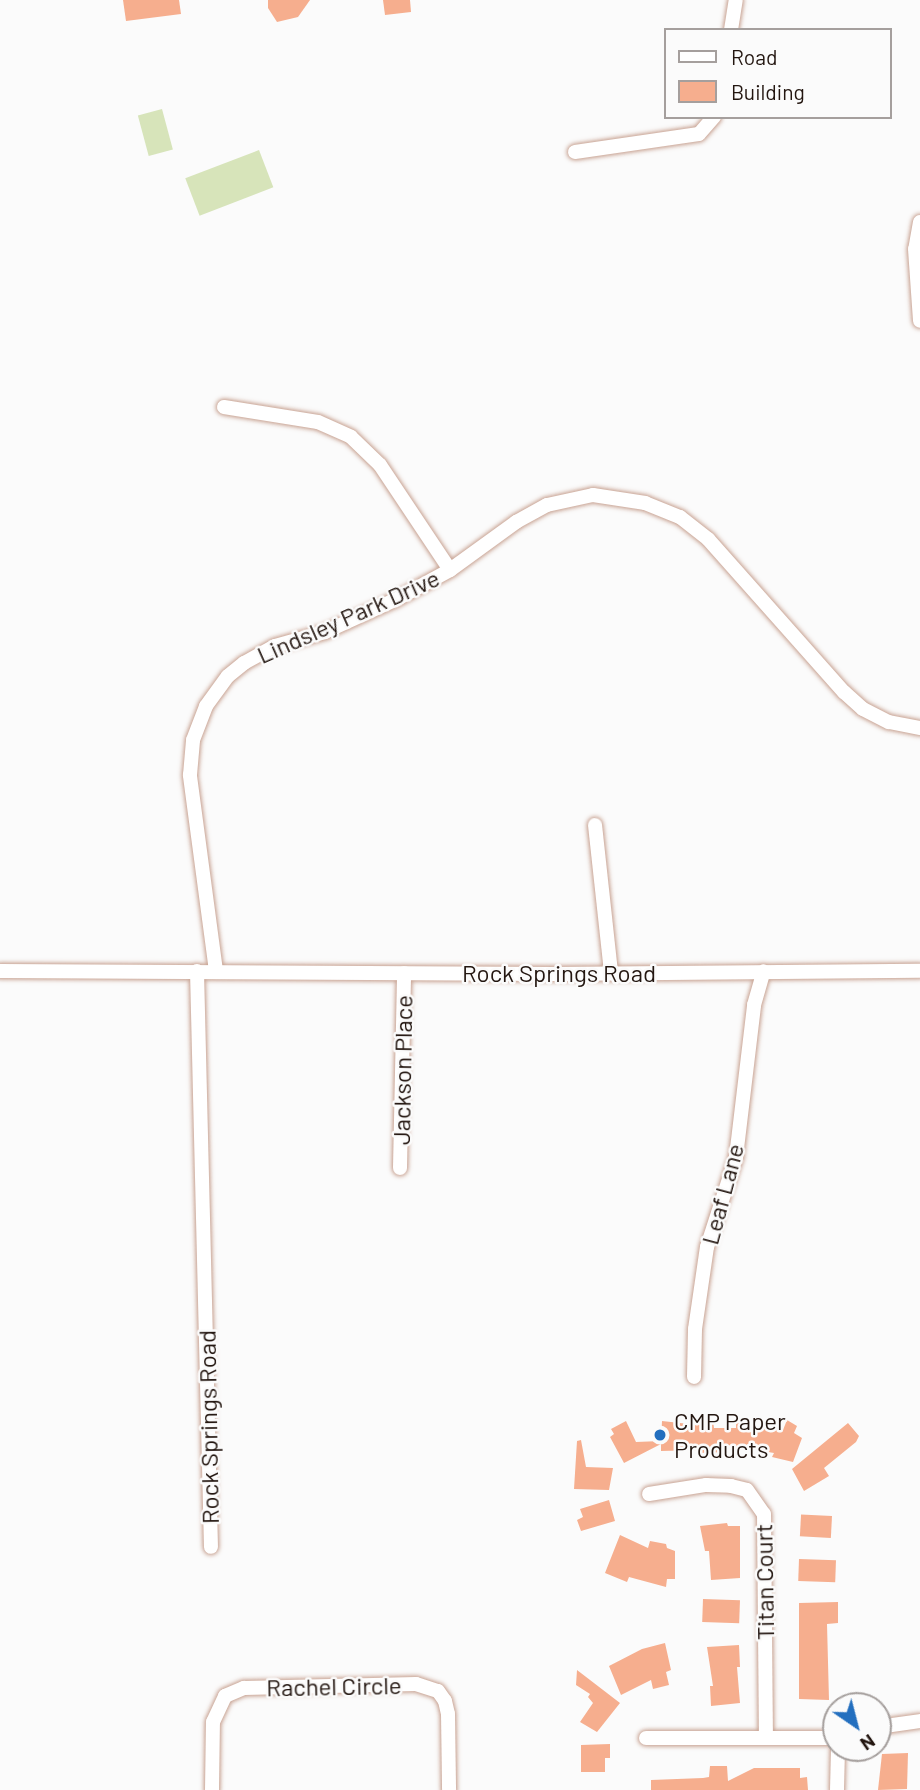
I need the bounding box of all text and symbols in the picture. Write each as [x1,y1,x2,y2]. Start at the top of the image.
legend [664,28,892,119]
text: Road [731,44,777,69]
text: Building [731,79,805,104]
street label: Lindsley Park Drive [252,563,444,669]
street label: Rock Springs Road [462,959,656,987]
street label: Jackson Place [386,995,418,1145]
street label: Leaf Lane [695,1140,749,1248]
street label: Rock Springs Road [192,1330,224,1524]
place label: CMP Paper Products [674,1407,786,1463]
marker: CMP Paper Products [652,1427,668,1443]
street label: Titan Court [749,1524,779,1640]
street label: Rachel Circle [266,1670,402,1702]
north arrow [822,1692,892,1762]
text: N [856,1730,880,1756]

